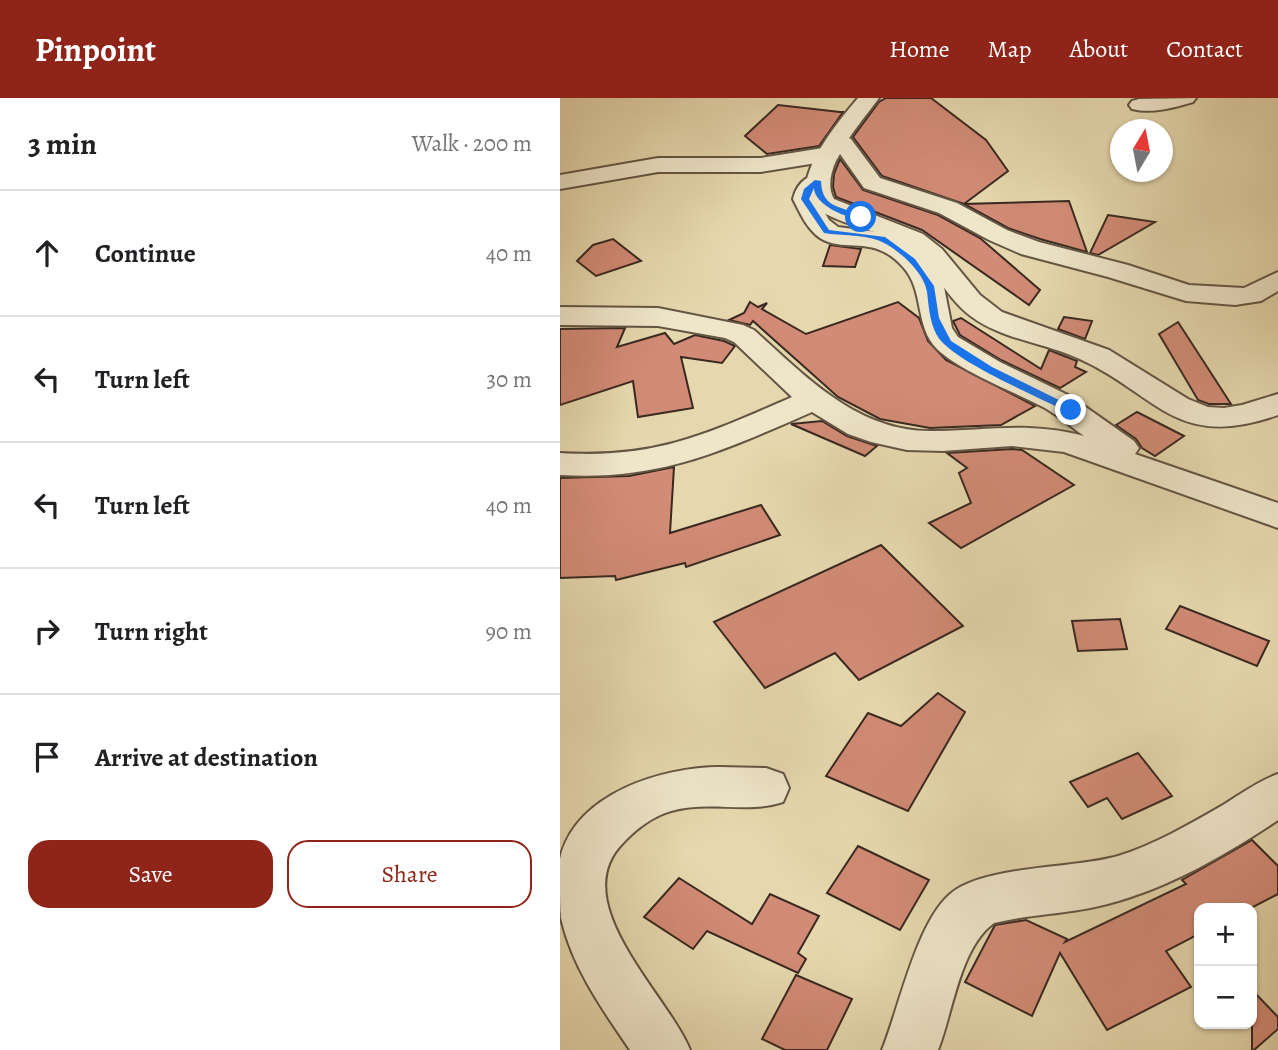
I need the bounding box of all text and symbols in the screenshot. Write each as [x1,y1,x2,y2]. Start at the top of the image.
text: Pinpoint [35,27,156,72]
text: Home [889,33,950,65]
text: Map [988,33,1032,65]
text: About [1070,33,1128,65]
text: Contact [1166,33,1243,65]
north arrow [1110,119,1173,182]
text: 3 min [28,124,97,164]
text: Walk · 200 m [412,128,532,159]
route start [845,201,876,232]
icon: ahead [28,234,66,272]
text: Continue [95,236,196,271]
text: 40 m [486,238,532,269]
icon: left [28,360,66,398]
text: Turn left [95,362,190,397]
text: 30 m [486,364,532,395]
route end [1055,394,1086,425]
icon: left [28,486,66,524]
text: Turn left [95,488,190,523]
text: 40 m [486,490,532,521]
icon: right [28,612,66,650]
text: Turn right [95,614,208,649]
text: 90 m [486,616,532,647]
icon: arrive [28,738,66,776]
text: Arrive at destination [95,740,318,775]
button: Save [28,840,273,908]
button: Share [287,840,532,908]
map controls [1194,903,1257,1029]
button: + [1194,903,1257,966]
button: − [1194,966,1257,1029]

